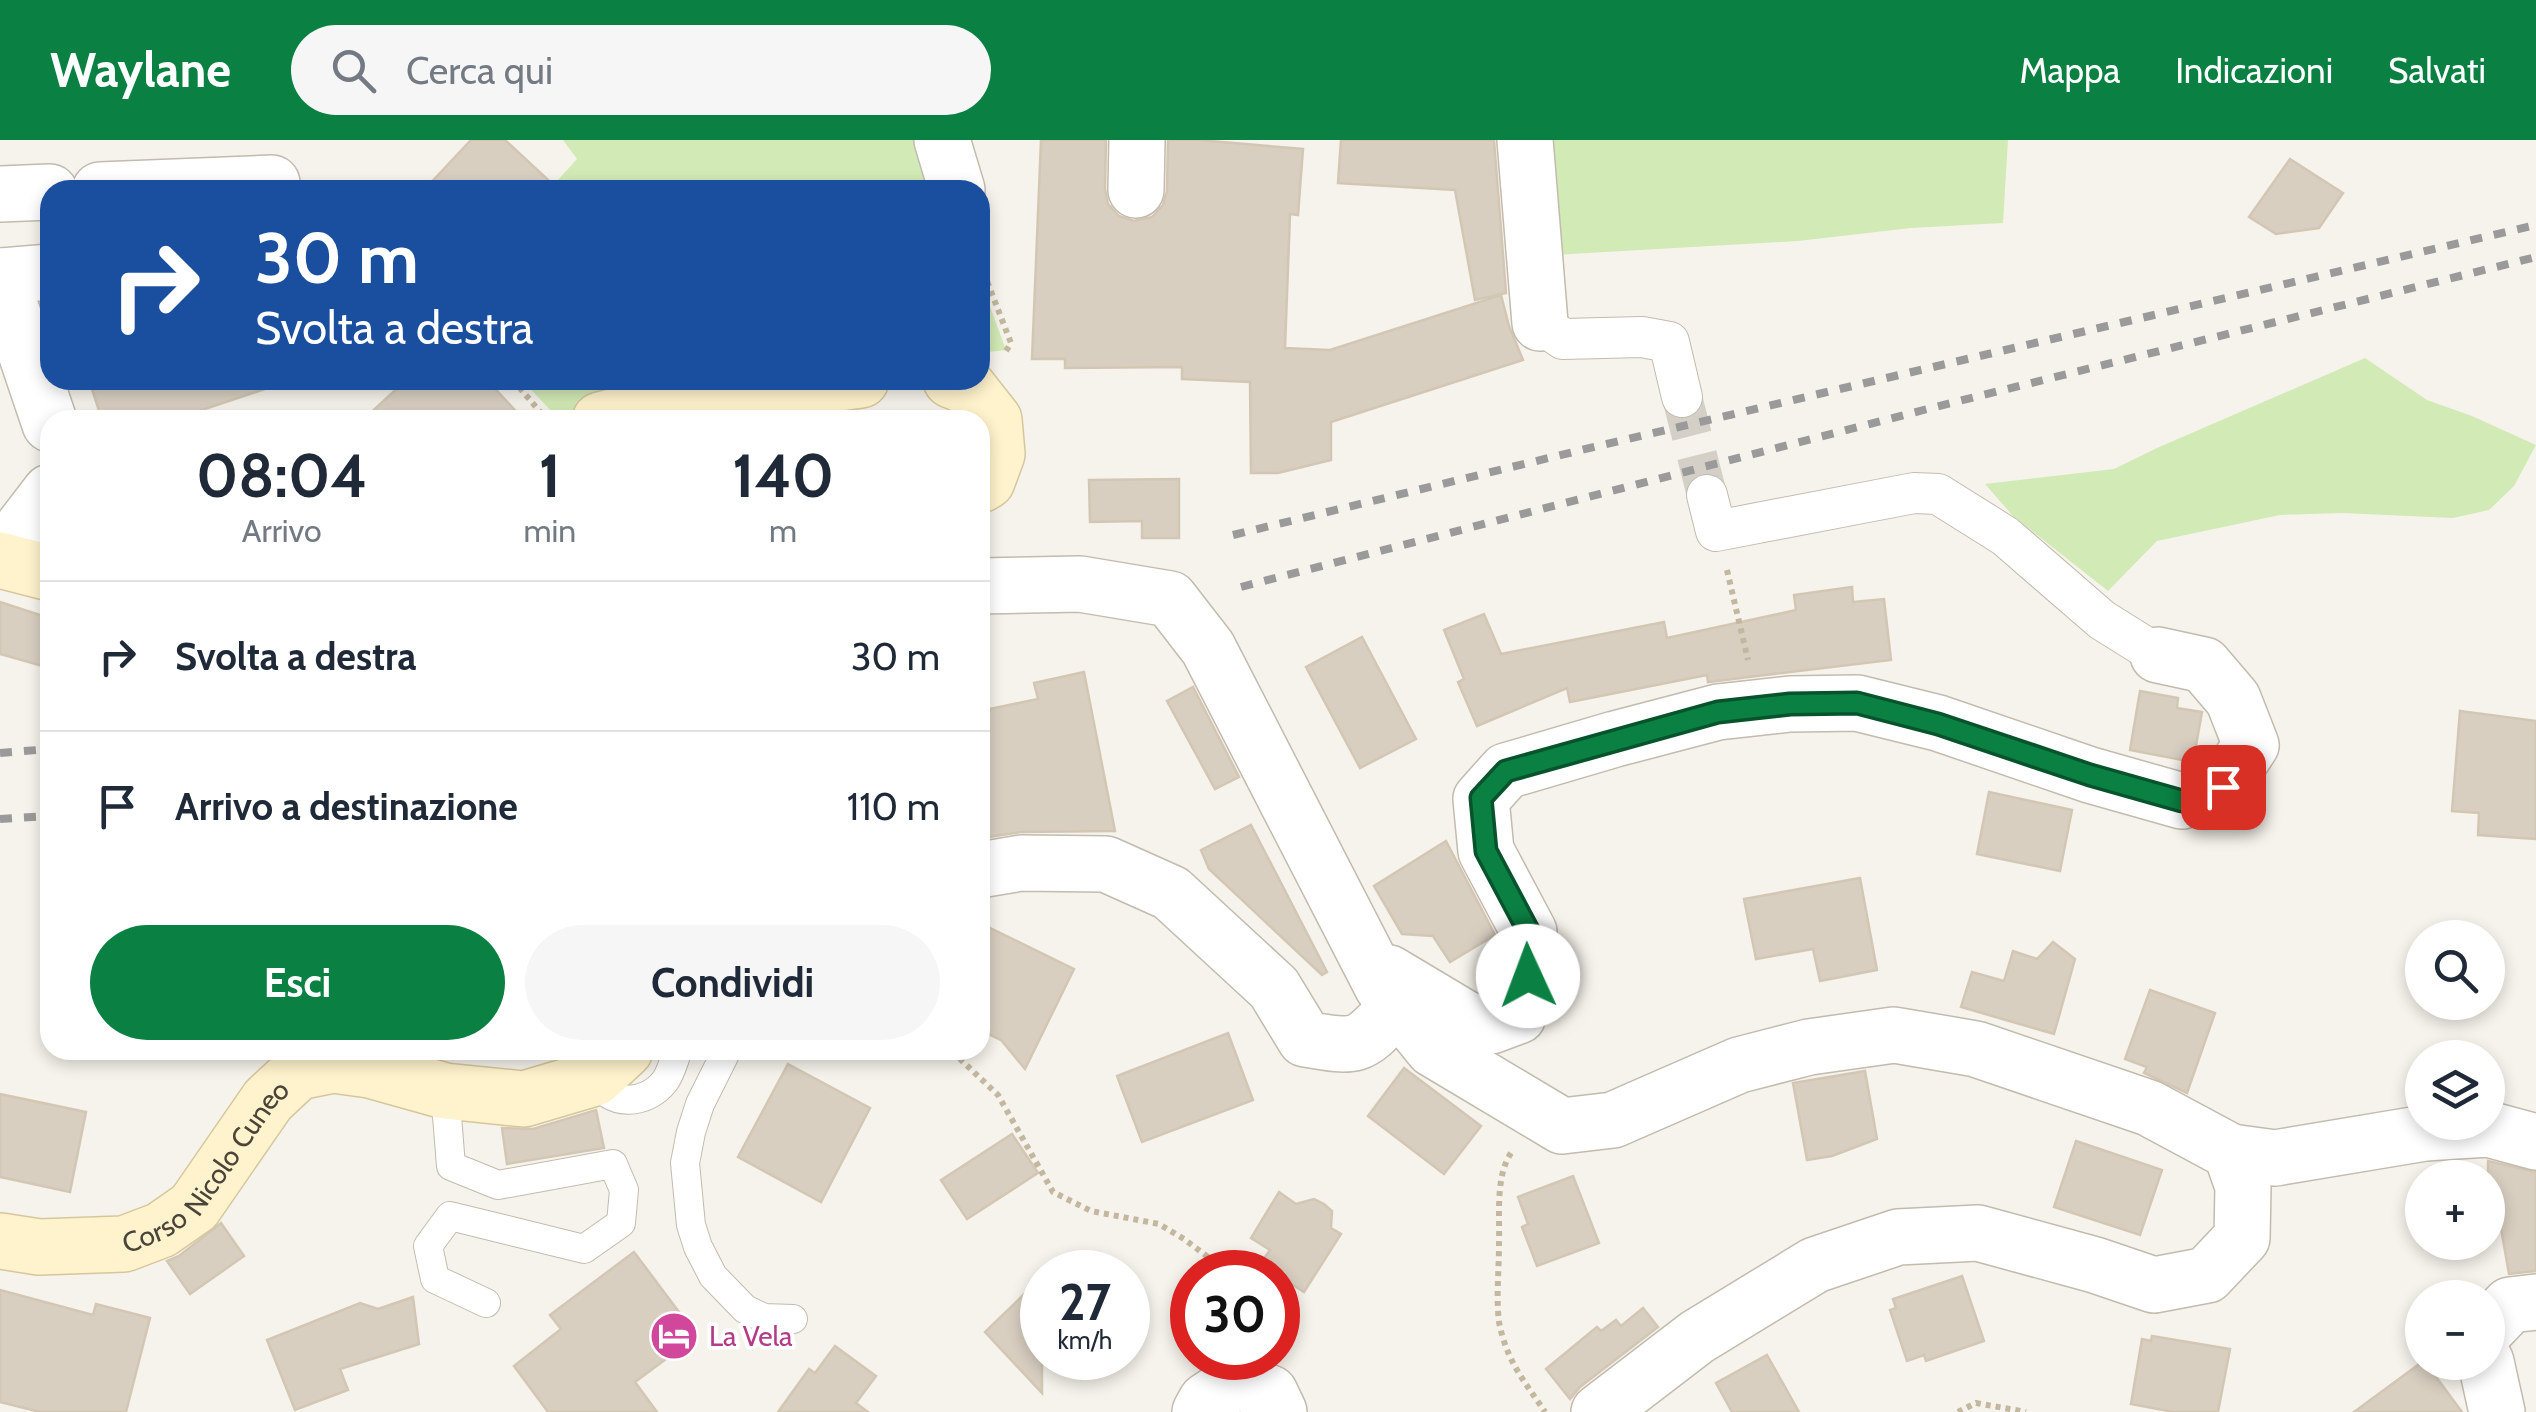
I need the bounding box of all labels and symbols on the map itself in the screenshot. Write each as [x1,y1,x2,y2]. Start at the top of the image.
pin [2181,745,2266,830]
position arrow [1476,924,1580,1028]
street label: Corso Nicolo Cuneo [117,1073,296,1260]
speed limit sign: 30 [1170,1250,1300,1380]
hotel icon: La Vela [648,1310,700,1362]
place label: La Vela [709,1319,793,1353]

